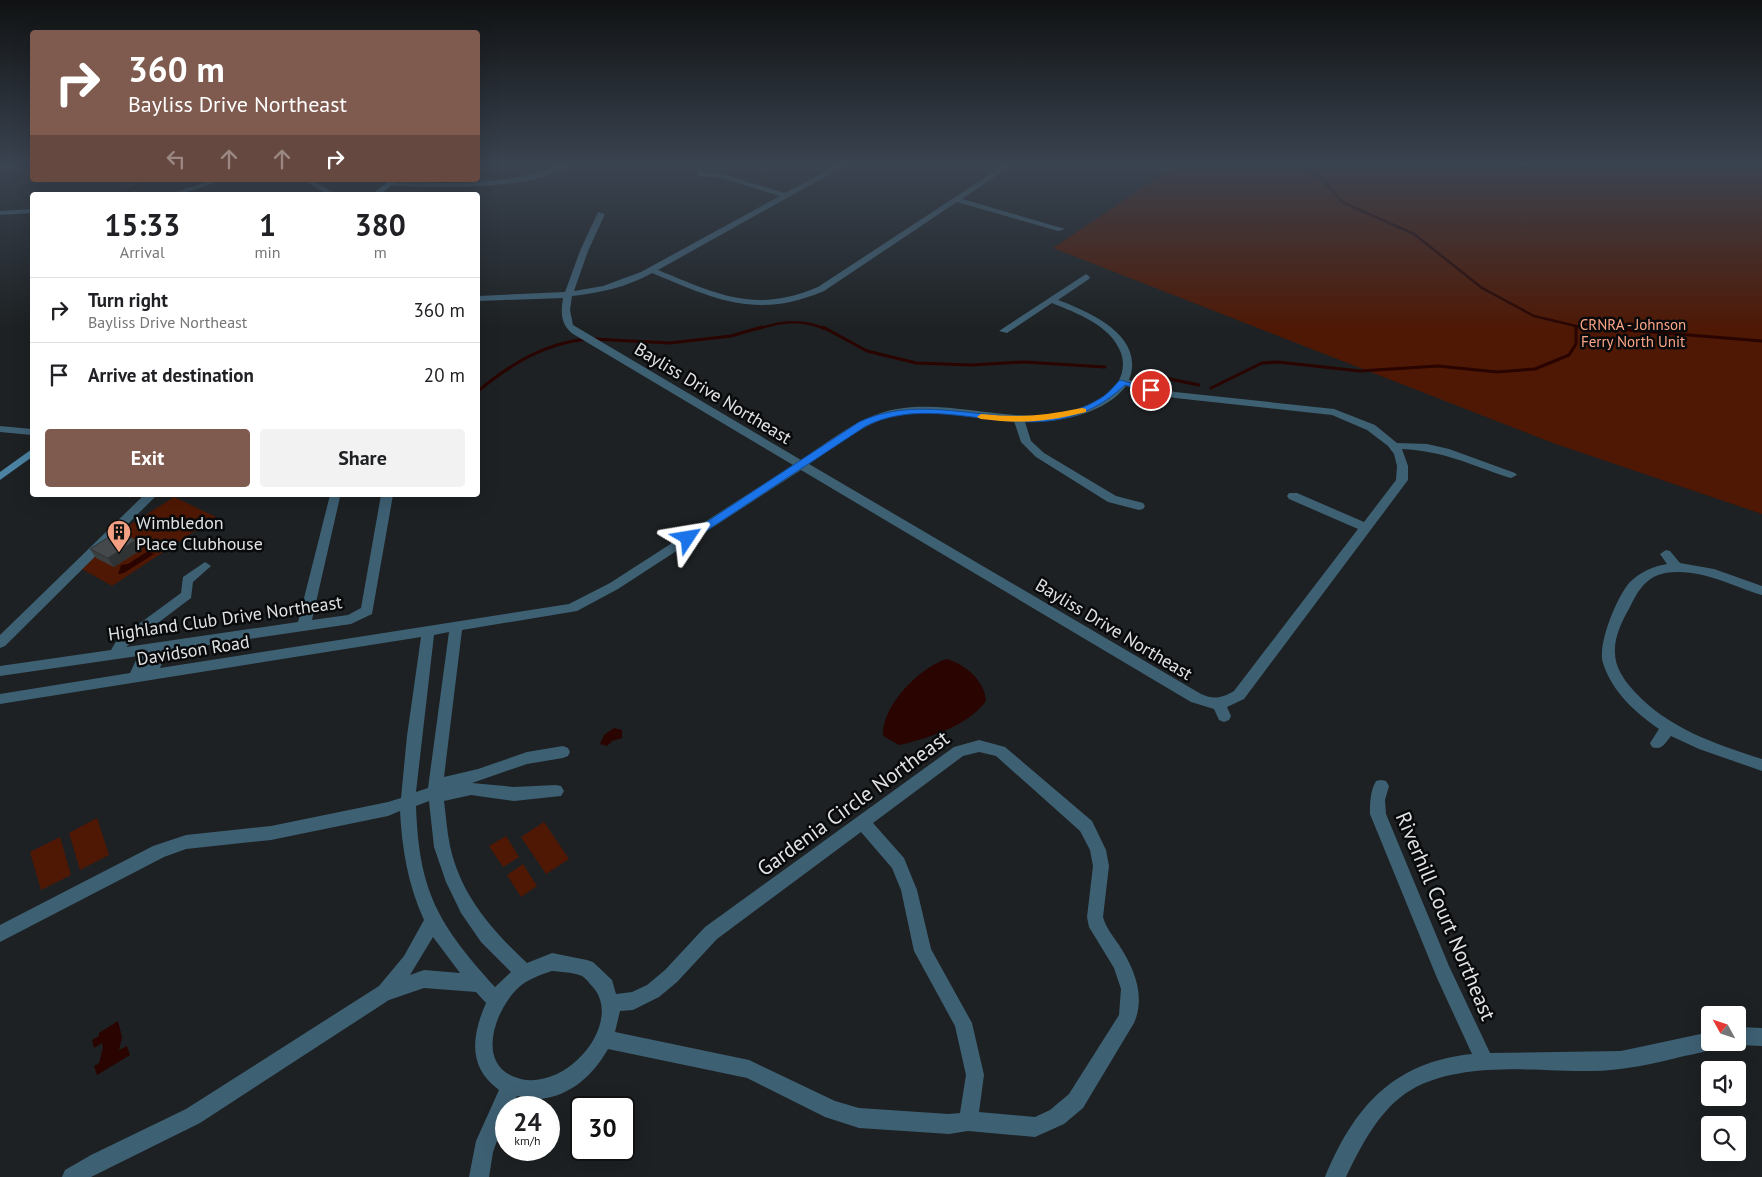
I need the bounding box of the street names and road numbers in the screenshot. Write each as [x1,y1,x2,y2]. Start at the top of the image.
street label: Bayliss Drive Northeast [630,337,796,449]
street label: Bayliss Drive Northeast [1031,573,1197,685]
street label: Highland Club Drive Northeast [107,590,343,646]
street label: Davidson Road [135,630,251,670]
street label: Gardenia Circle Northeast [752,724,954,882]
street label: Riverhill Court Northeast [1390,808,1502,1024]

